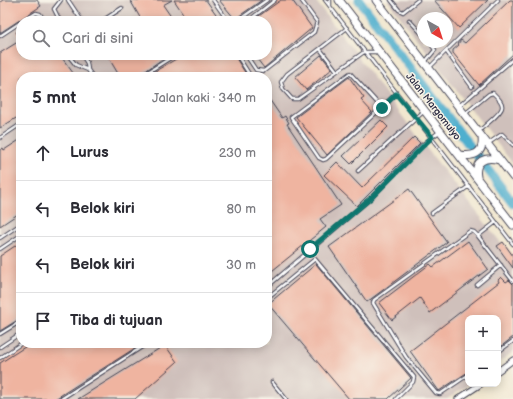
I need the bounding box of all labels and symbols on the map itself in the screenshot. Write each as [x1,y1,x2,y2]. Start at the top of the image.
north arrow [417,12,453,48]
street label: Jalan Margomulyo [403,71,463,143]
route end [373,99,391,117]
route start [301,240,319,258]

